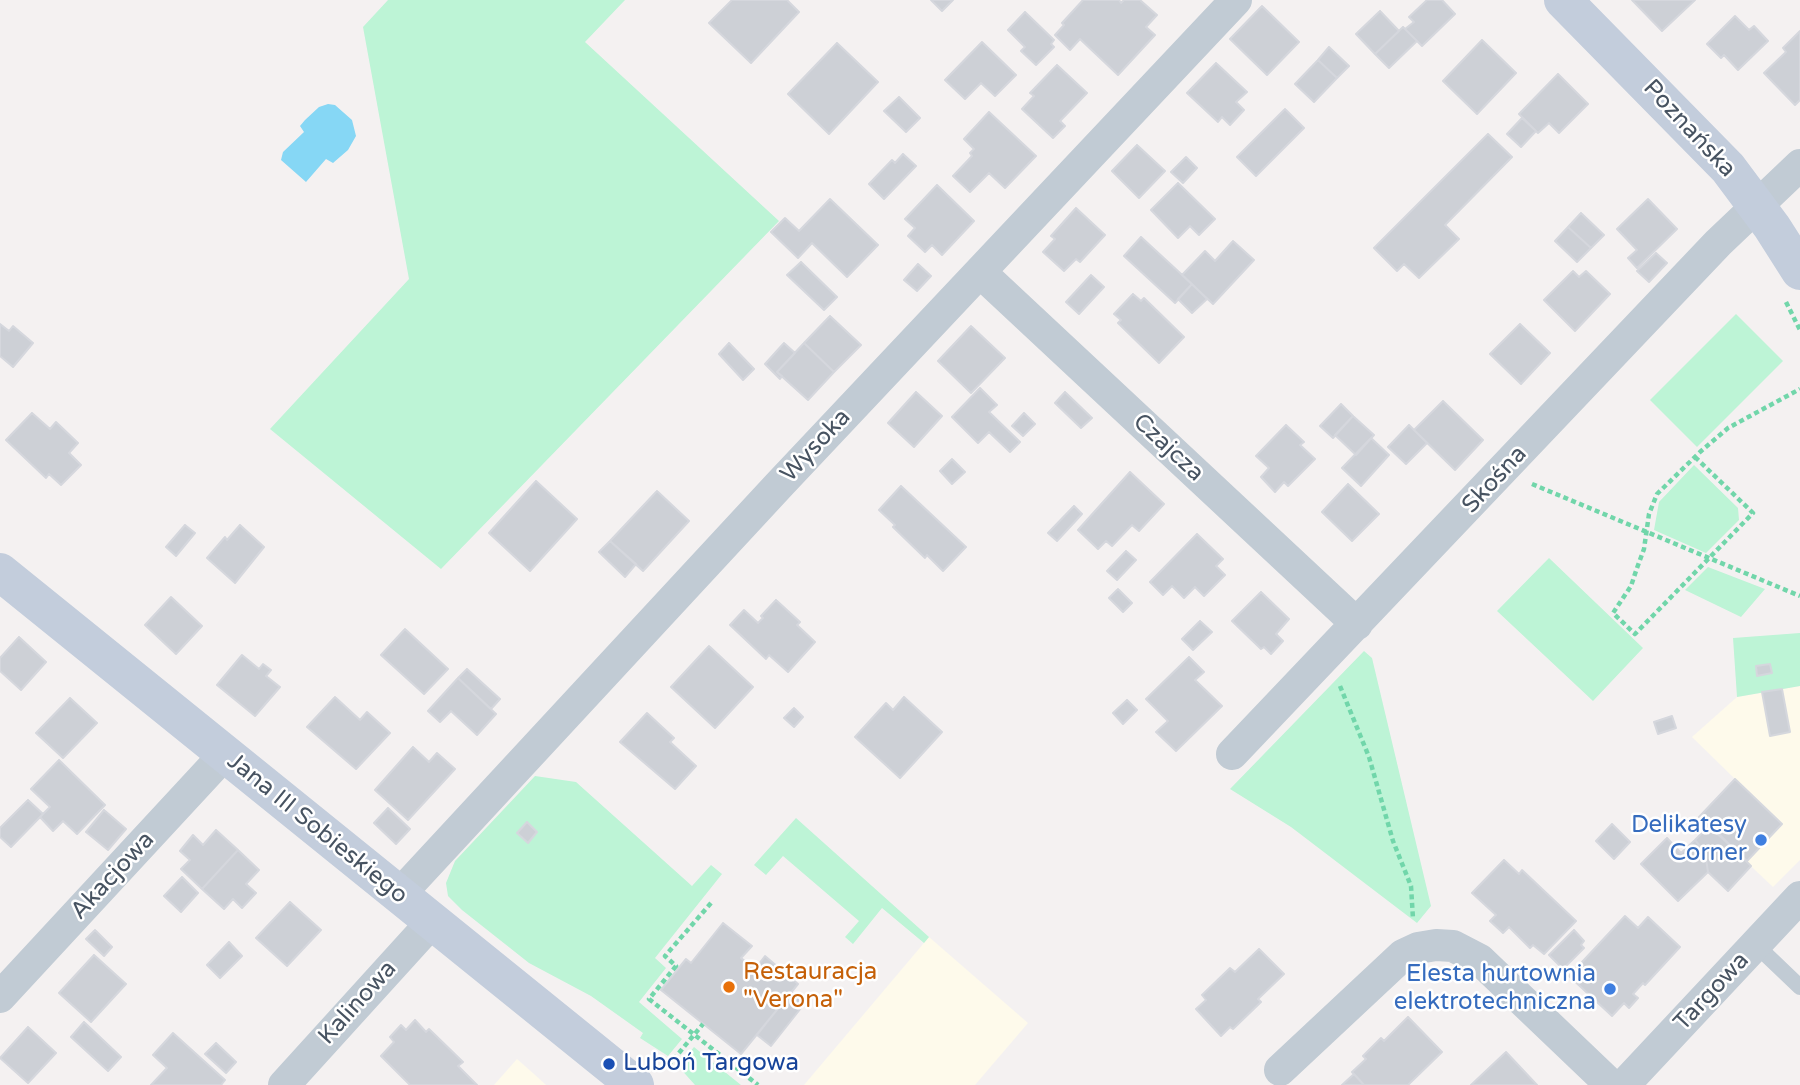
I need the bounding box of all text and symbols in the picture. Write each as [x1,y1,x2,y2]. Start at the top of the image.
street label: Poznańska [1637,74,1741,184]
street label: Wysoka [775,404,857,488]
street label: Czajcza [1127,408,1209,488]
street label: Skośna [1457,440,1533,520]
street label: Jana III Sobieskiego [221,747,413,911]
place label: Delikatesy Corner [1631,812,1747,868]
street label: Akacjowa [65,826,161,926]
marker: Delikatesy Corner [1753,832,1769,848]
street label: Targowa [1668,947,1756,1037]
street label: Kalinowa [313,955,403,1051]
place label: Restauracja "Verona" [743,959,877,1015]
place label: Elesta hurtownia elektrotechniczna [1394,961,1596,1017]
marker: Restauracja "Verona" [721,979,737,995]
marker: Elesta hurtownia elektrotechniczna [1602,981,1618,997]
place label: Luboń Targowa [623,1050,799,1078]
marker: Luboń Targowa [601,1056,617,1072]

